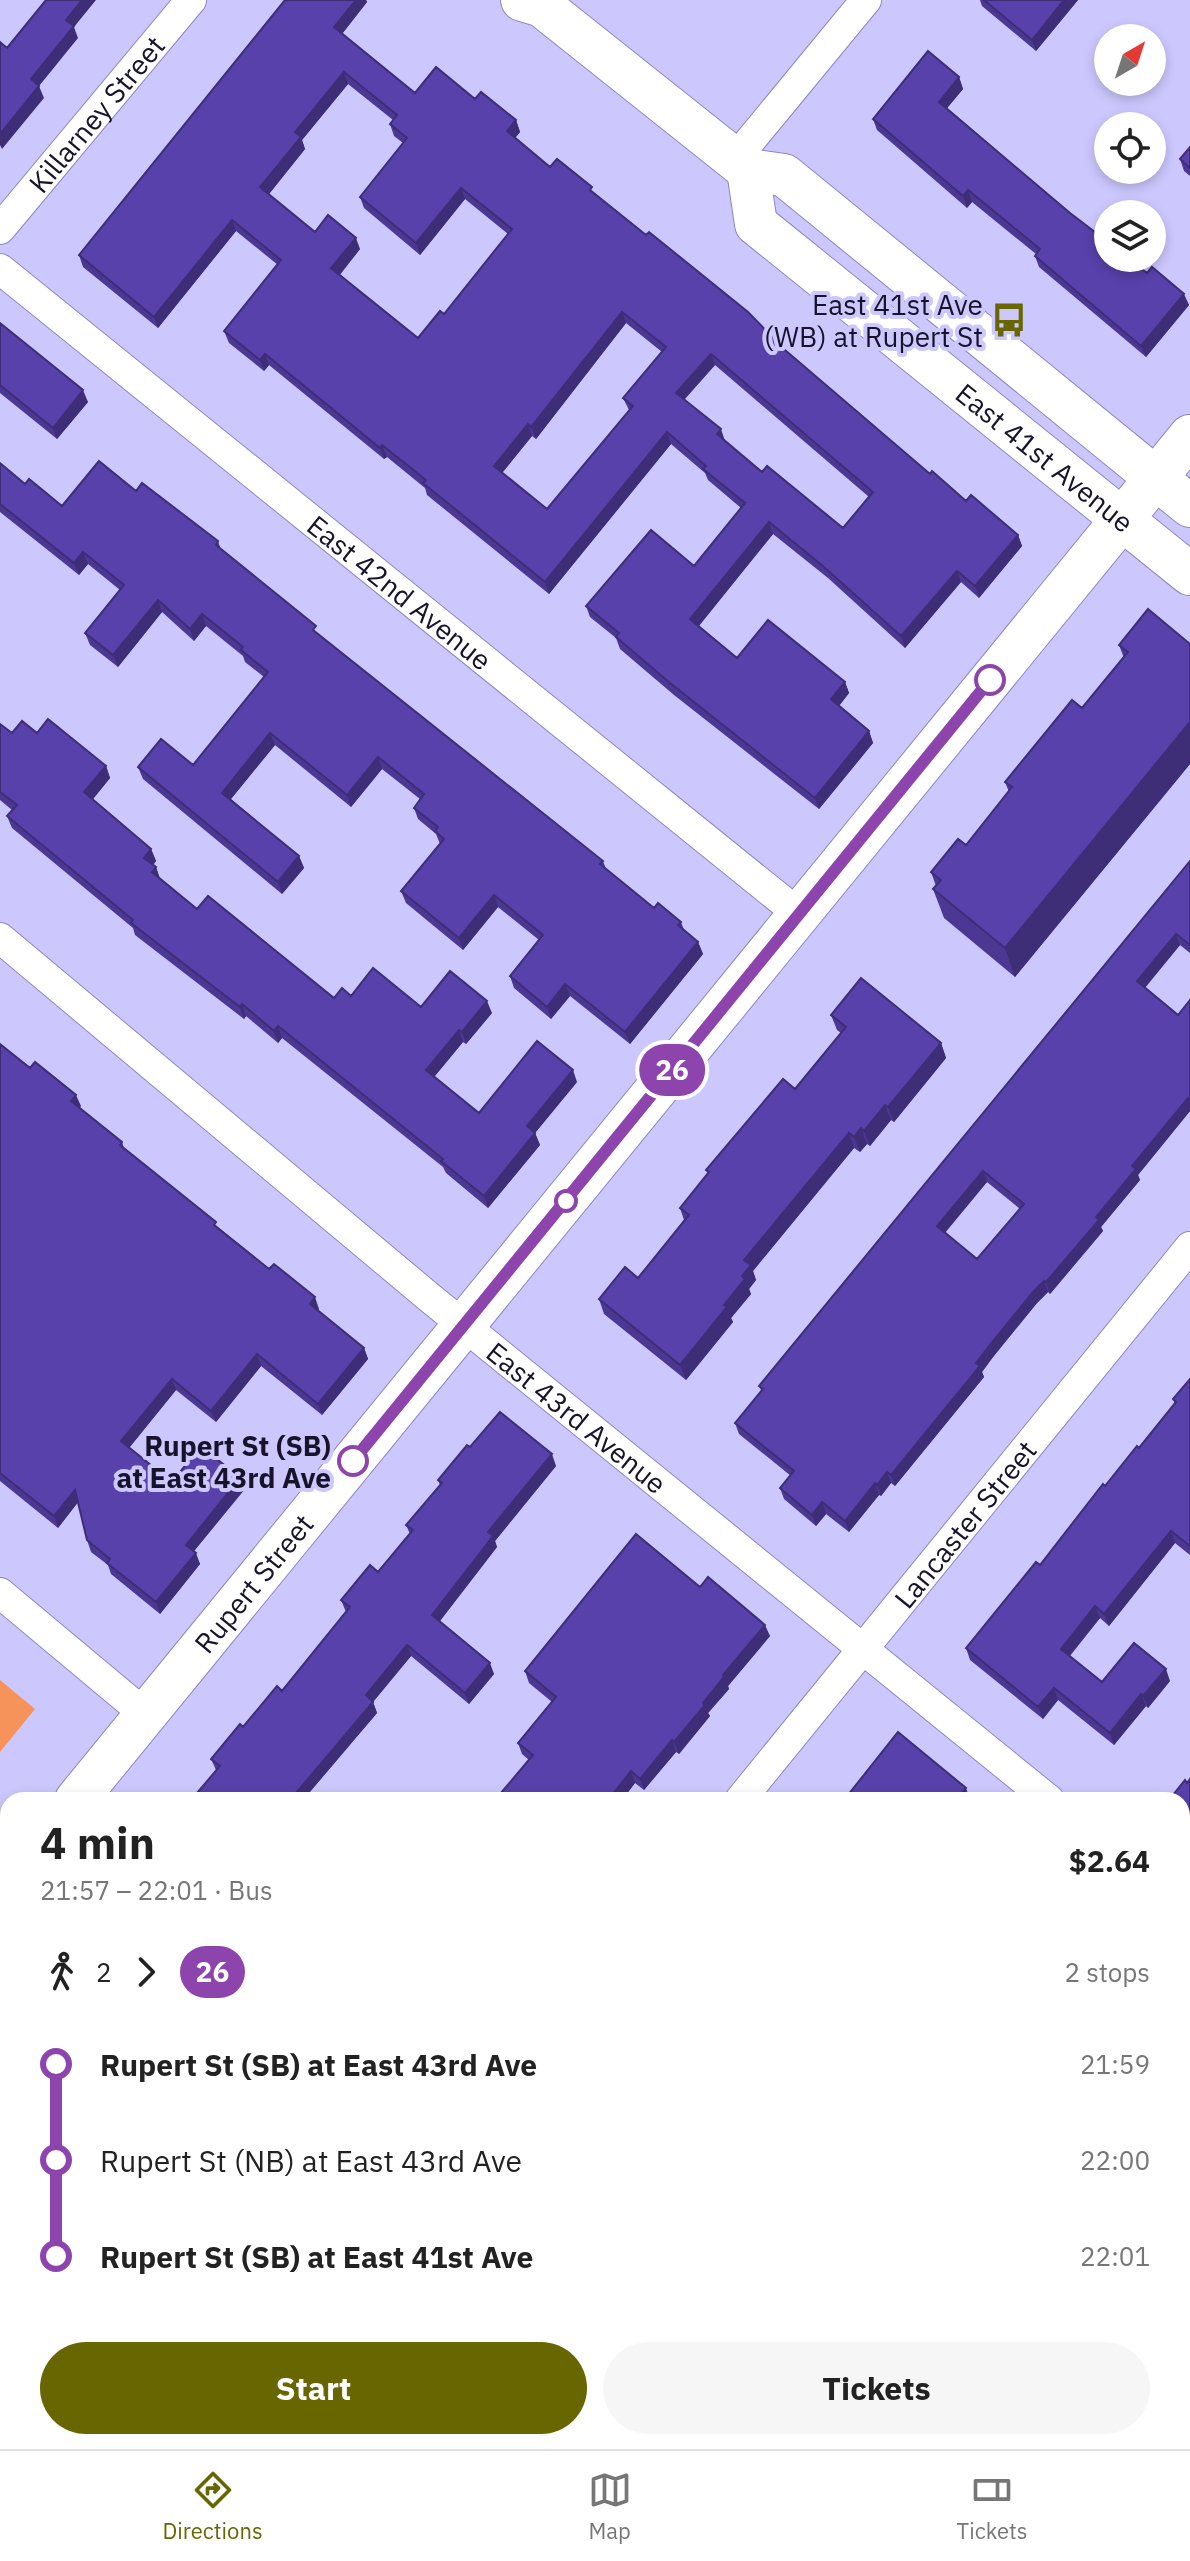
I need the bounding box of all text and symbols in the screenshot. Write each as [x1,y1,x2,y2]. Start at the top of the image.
north arrow [1094,24,1166,96]
map controls [1094,24,1166,272]
street label: Killarney Street [20,28,172,200]
button: locate [1094,112,1166,184]
button: layers [1094,200,1166,272]
place label: East 41st Ave (WB) at Rupert St [764,286,983,355]
bus stop icon: East 41st Ave (WB) at Rupert St [990,301,1028,339]
street label: East 41st Avenue [949,374,1142,540]
street label: East 42nd Avenue [300,506,500,678]
unlabelled marker [975,665,1005,695]
line badge: 26 [636,1044,708,1096]
text: 26 [655,1051,689,1088]
unlabelled marker [555,1190,577,1212]
street label: East 43rd Avenue [479,1333,675,1501]
place label: Rupert St (SB) at East 43rd Ave [116,1427,331,1496]
street label: Lancaster Street [885,1432,1044,1616]
marker: Rupert St (SB) at East 43rd Ave [338,1446,368,1476]
street label: Rupert Street [185,1506,321,1660]
text: 4 min [40,1814,155,1871]
text: $2.64 [1069,1841,1150,1880]
text: 21:57 – 22:01 · Bus [40,1873,273,1907]
icon: walk [40,1950,84,1994]
icon: forward [124,1950,168,1994]
text: 26 [196,1953,229,1990]
text: 2 [96,1955,112,1989]
text: 2 stops [1064,1955,1150,1989]
text: Rupert St (SB) at East 43rd Ave [100,2045,537,2084]
text: 21:59 [1080,2047,1150,2081]
text: Rupert St (NB) at East 43rd Ave [100,2141,522,2180]
text: 22:00 [1080,2143,1150,2177]
text: Rupert St (SB) at East 41st Ave [100,2237,533,2276]
text: 22:01 [1080,2239,1150,2273]
button: Start [40,2342,587,2434]
button: Tickets [603,2342,1150,2434]
tab: Directions [162,2468,263,2545]
tab: Map [588,2468,632,2545]
tab: Tickets [957,2468,1027,2545]

